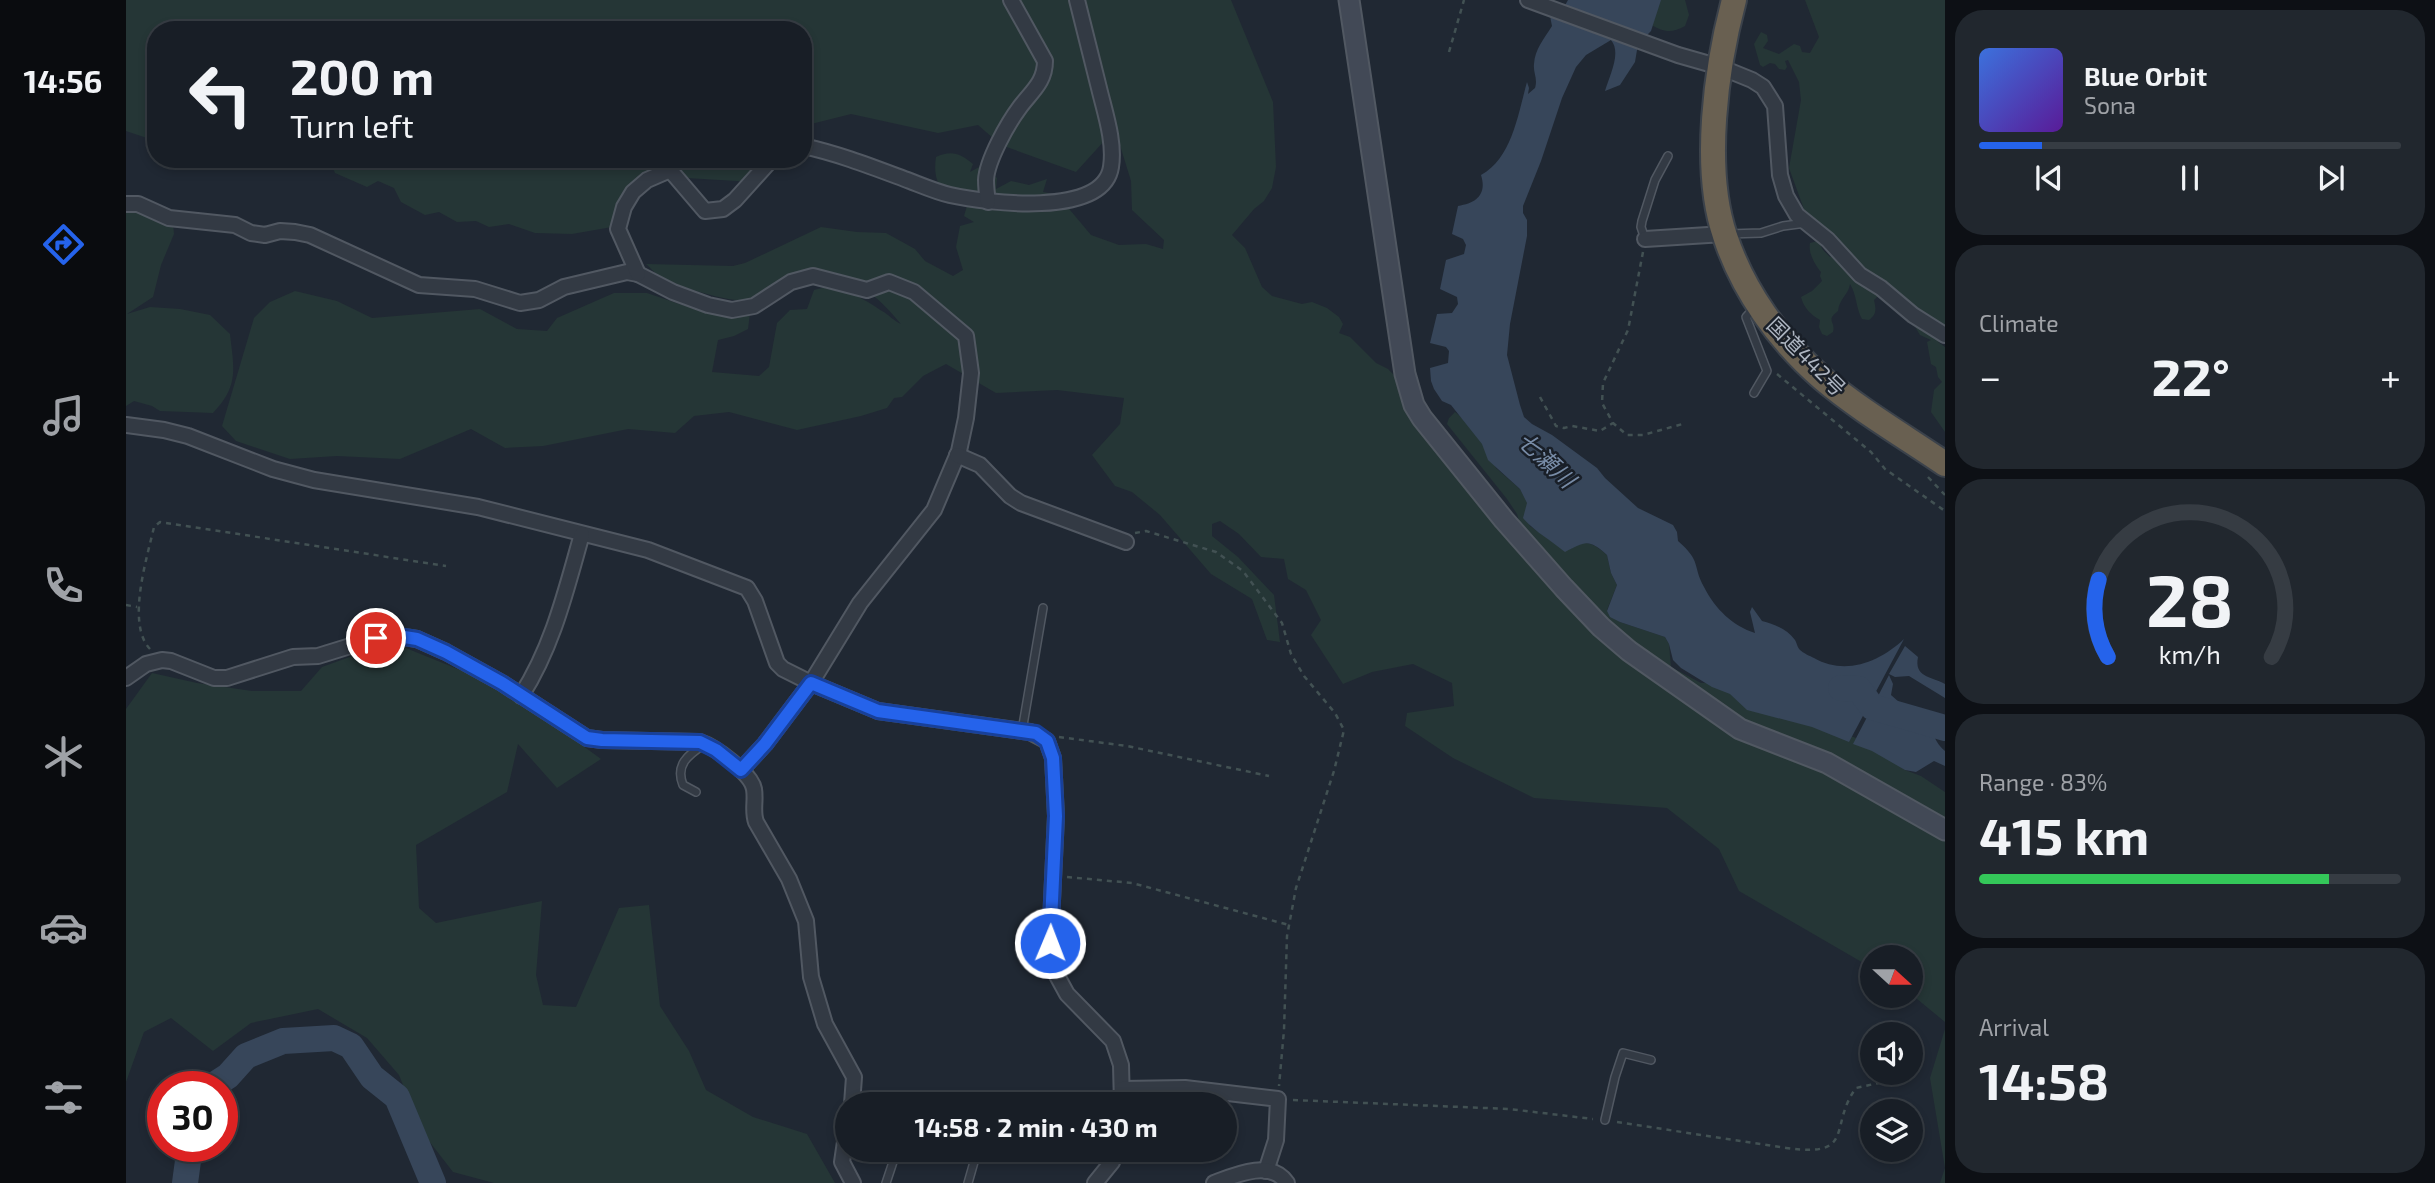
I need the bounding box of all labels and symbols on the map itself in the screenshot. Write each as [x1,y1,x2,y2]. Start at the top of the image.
street label: 国道442号 [1763,312,1851,400]
water label: 七瀬川 [1512,426,1584,495]
pin [346,608,406,668]
position arrow [1013,906,1087,980]
north arrow [1860,945,1923,1008]
speed limit sign: 30 [147,1071,238,1162]

